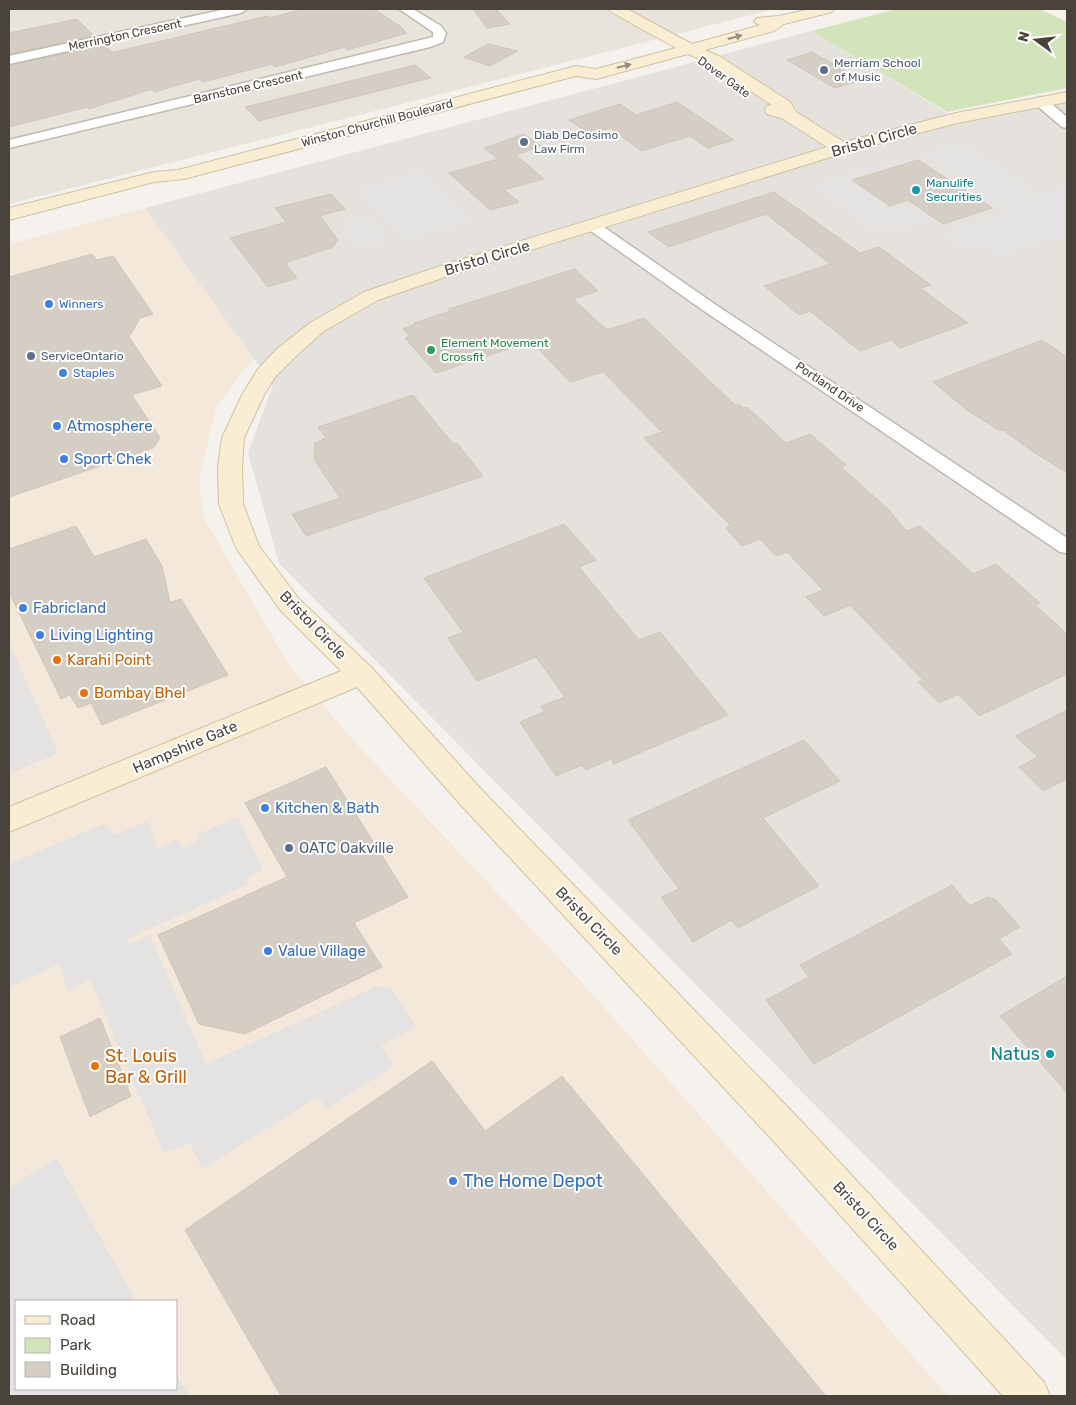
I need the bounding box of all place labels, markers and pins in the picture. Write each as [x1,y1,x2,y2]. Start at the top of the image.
place label: Merriam School of Music [834,56,921,84]
marker: Merriam School of Music [818,64,830,76]
place label: Diab DeCosimo Law Firm [534,128,618,156]
marker: Diab DeCosimo Law Firm [518,136,530,148]
place label: Manulife Securities [926,176,982,204]
marker: Manulife Securities [910,184,922,196]
place label: Winners [59,297,103,311]
marker: Winners [43,298,55,310]
place label: Element Movement Crossfit [441,336,549,364]
marker: Element Movement Crossfit [425,344,437,356]
place label: ServiceOntario [41,349,124,363]
marker: ServiceOntario [25,350,37,362]
place label: Staples [73,366,115,380]
marker: Staples [57,367,69,379]
place label: Atmosphere [67,417,153,435]
marker: Atmosphere [51,420,63,432]
place label: Sport Chek [74,450,152,468]
marker: Sport Chek [58,453,70,465]
place label: Fabricland [33,599,106,617]
marker: Fabricland [17,602,29,614]
place label: Living Lighting [50,626,153,644]
marker: Living Lighting [34,629,46,641]
place label: Karahi Point [67,651,151,669]
marker: Karahi Point [51,654,63,666]
place label: Bombay Bhel [94,684,186,702]
marker: Bombay Bhel [78,687,90,699]
place label: Kitchen & Bath [275,799,379,817]
marker: Kitchen & Bath [259,802,271,814]
place label: OATC Oakville [299,839,394,857]
marker: OATC Oakville [283,842,295,854]
place label: Value Village [278,942,366,960]
marker: Value Village [262,945,274,957]
place label: Natus [991,1043,1040,1065]
place label: St. Louis Bar & Grill [105,1045,187,1088]
marker: Natus [1044,1048,1056,1060]
marker: St. Louis Bar & Grill [89,1060,101,1072]
place label: The Home Depot [463,1170,603,1192]
marker: The Home Depot [447,1175,459,1187]

